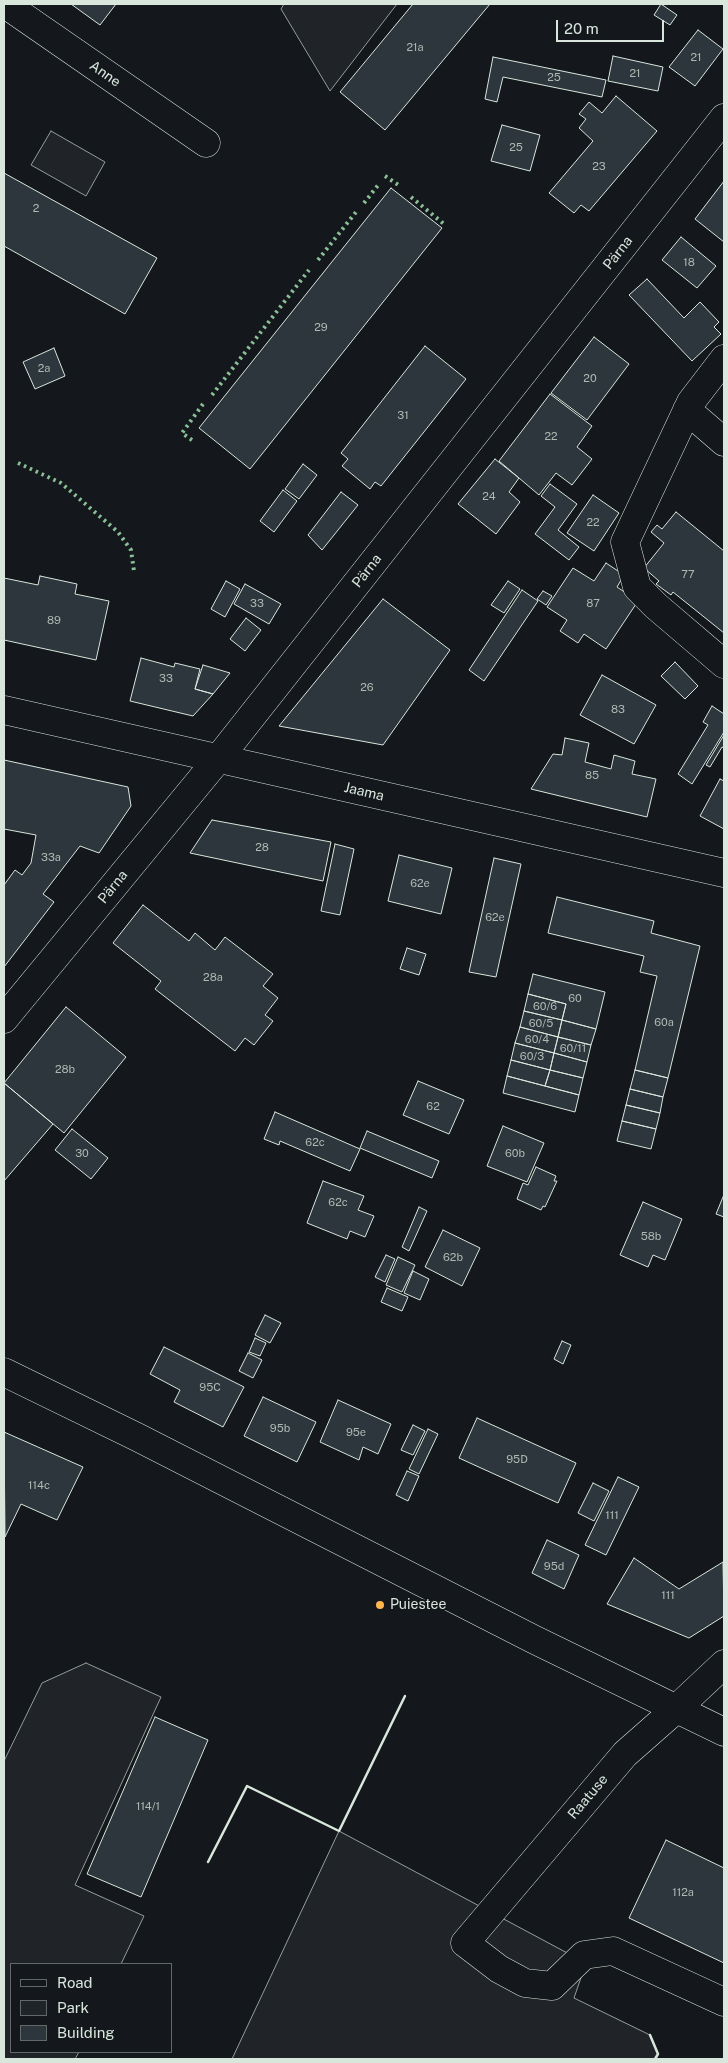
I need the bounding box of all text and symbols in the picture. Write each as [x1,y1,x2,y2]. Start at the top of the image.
scale bar [558,10,666,42]
text: 20 m [564,20,599,37]
house number: 21a [406,41,424,55]
house number: 21 [690,51,702,65]
street label: Anne [86,57,124,91]
house number: 21 [629,67,641,81]
house number: 25 [547,71,561,85]
house number: 25 [509,141,523,155]
house number: 23 [592,160,606,174]
house number: 2 [33,202,39,216]
street label: Pärna [600,233,636,273]
house number: 18 [683,256,695,270]
house number: 29 [314,321,328,335]
house number: 2a [38,362,50,376]
house number: 20 [583,372,597,386]
house number: 31 [397,409,409,423]
house number: 22 [544,430,558,444]
house number: 24 [482,490,496,504]
house number: 22 [586,516,600,530]
street label: Pärna [349,551,385,591]
house number: 77 [681,568,695,582]
house number: 33 [250,597,264,611]
house number: 87 [586,597,600,611]
house number: 89 [47,614,61,628]
house number: 33 [159,672,173,686]
house number: 26 [360,681,374,695]
house number: 83 [611,703,625,717]
house number: 85 [585,769,599,783]
street label: Jaama [342,779,386,805]
house number: 28 [255,841,269,855]
house number: 33a [41,851,61,865]
street label: Pärna [95,867,131,907]
house number: 62e [410,877,430,891]
house number: 62e [485,911,505,925]
house number: 28a [203,971,223,985]
house number: 60 [568,992,582,1006]
house number: 60/6 [533,1000,557,1014]
house number: 60a [654,1016,674,1030]
house number: 60/5 [529,1017,553,1031]
house number: 60/4 [525,1033,549,1047]
house number: 60/11 [560,1042,586,1056]
house number: 60/3 [520,1050,544,1064]
house number: 28b [55,1063,75,1077]
house number: 62 [426,1100,440,1114]
house number: 62c [305,1136,325,1150]
house number: 30 [75,1147,89,1161]
house number: 60b [505,1147,525,1161]
house number: 62c [328,1196,348,1210]
house number: 58b [641,1230,661,1244]
house number: 62b [443,1251,463,1265]
house number: 95C [199,1381,221,1395]
house number: 95b [270,1422,290,1436]
house number: 95e [346,1426,366,1440]
house number: 95D [506,1453,528,1467]
house number: 114c [28,1479,50,1493]
house number: 111 [605,1509,619,1523]
house number: 95d [544,1560,564,1574]
house number: 111 [661,1589,675,1603]
place label: Puiestee [390,1597,446,1613]
marker: Puiestee [374,1599,386,1611]
street label: Raatuse [565,1771,611,1823]
house number: 114/1 [136,1800,160,1814]
house number: 112a [672,1886,694,1900]
legend [10,1963,172,2053]
text: Road [57,1974,93,1991]
text: Park [57,1999,89,2016]
text: Building [57,2024,115,2041]

